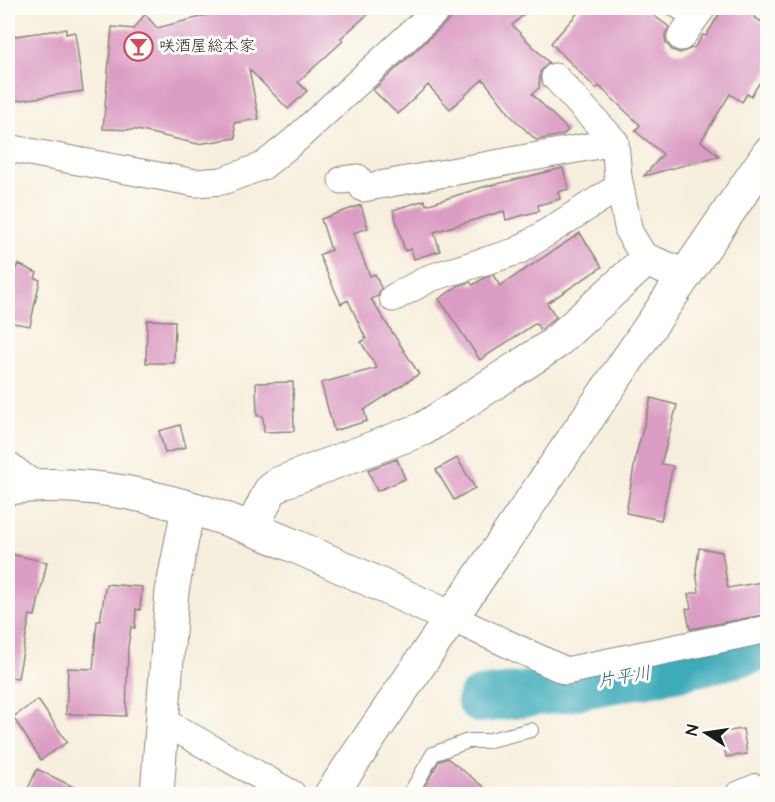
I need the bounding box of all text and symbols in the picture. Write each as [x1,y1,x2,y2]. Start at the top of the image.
bar icon: 咲酒屋総本家 [122,30,154,62]
place label: 咲酒屋総本家 [159,35,255,57]
water label: 片平川 [595,660,653,694]
north arrow [676,703,736,763]
text: N [681,723,704,737]

